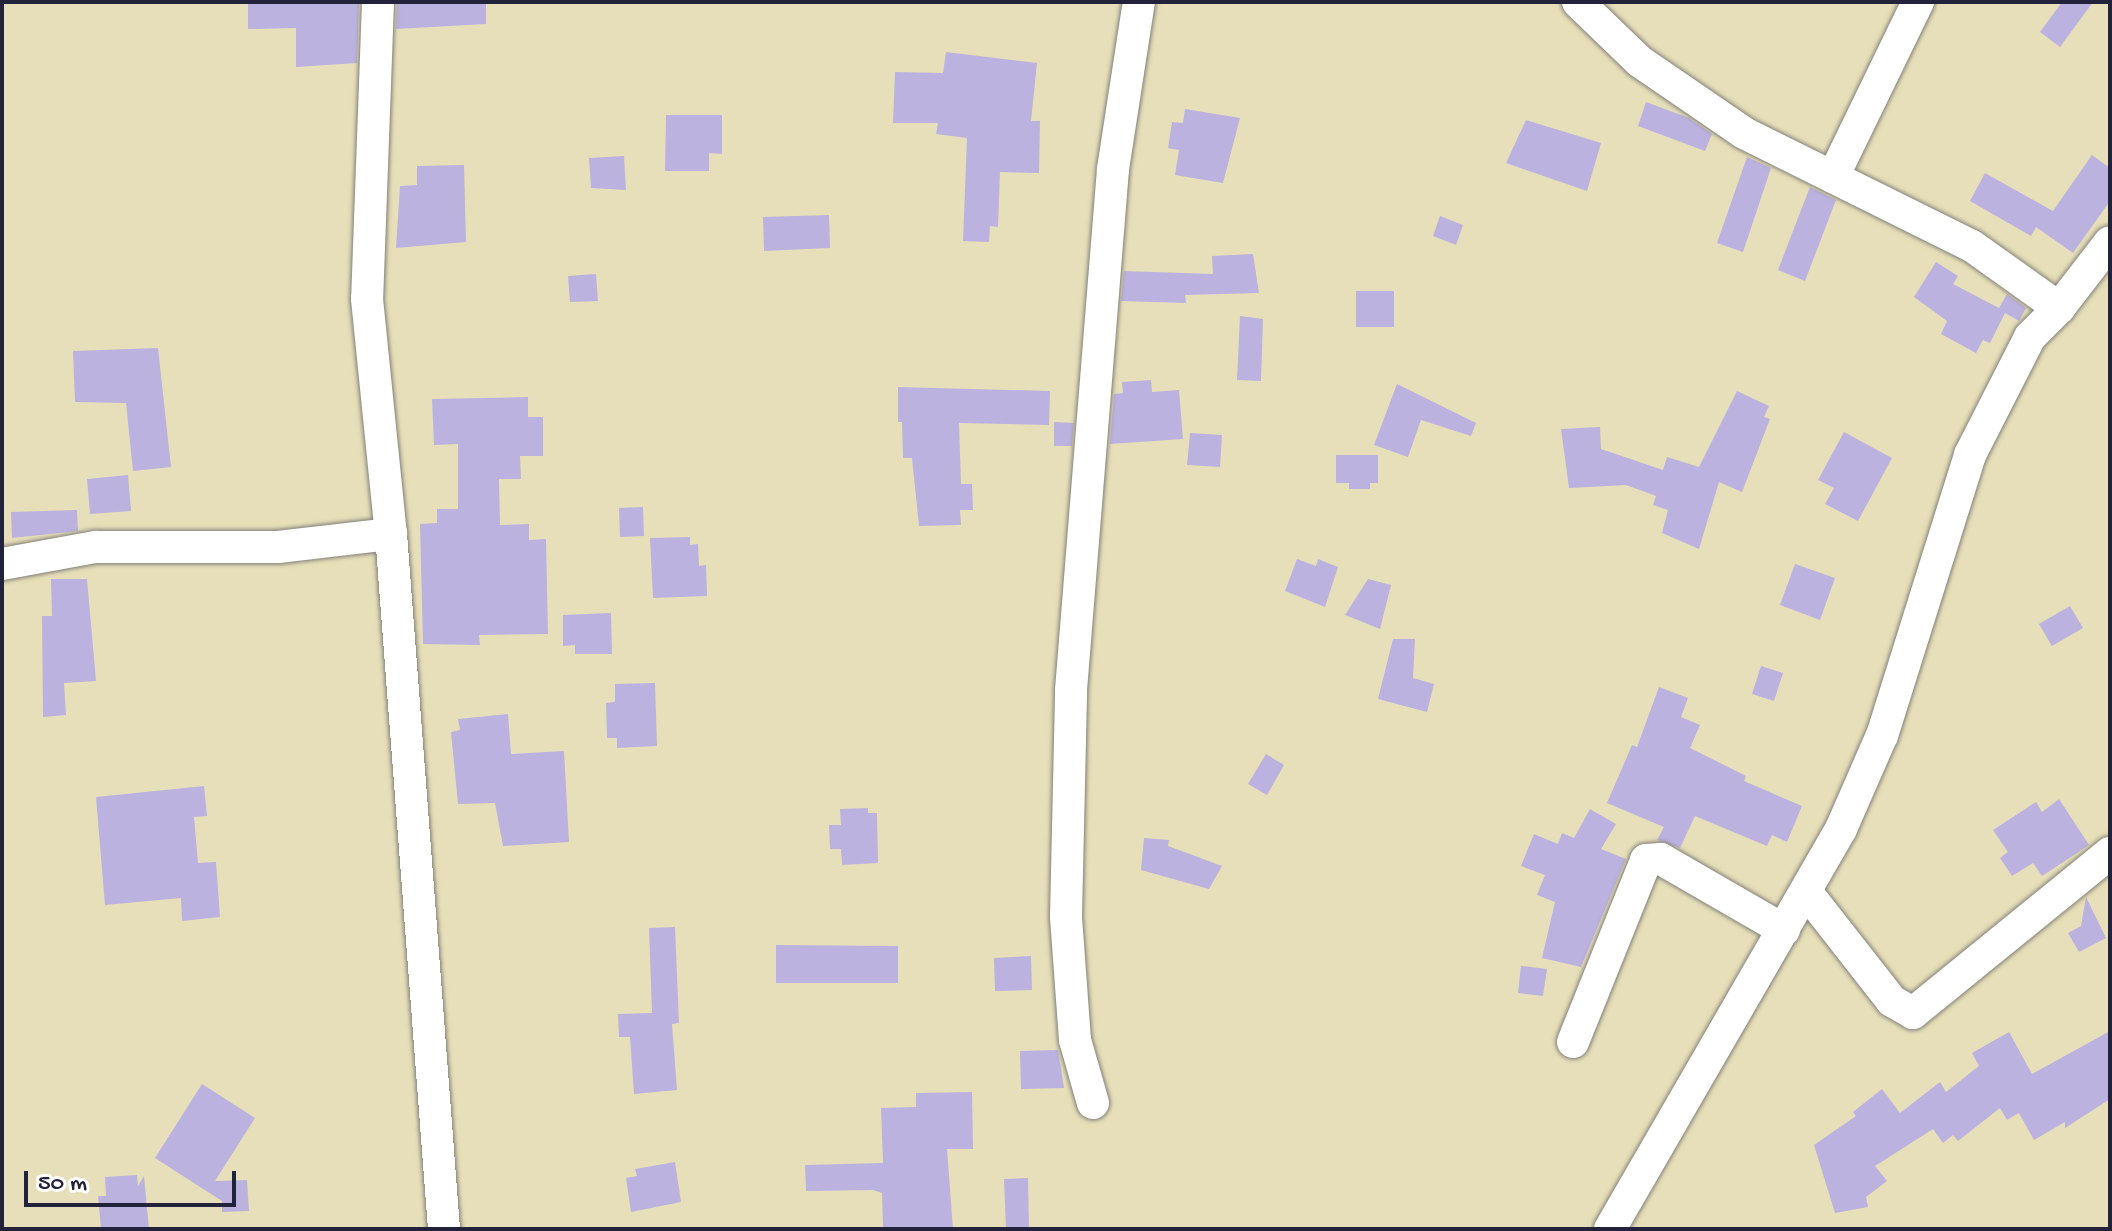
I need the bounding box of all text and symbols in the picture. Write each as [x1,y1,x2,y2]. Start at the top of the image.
scale bar [28,1155,240,1205]
text: 50 m [38,1170,87,1199]

